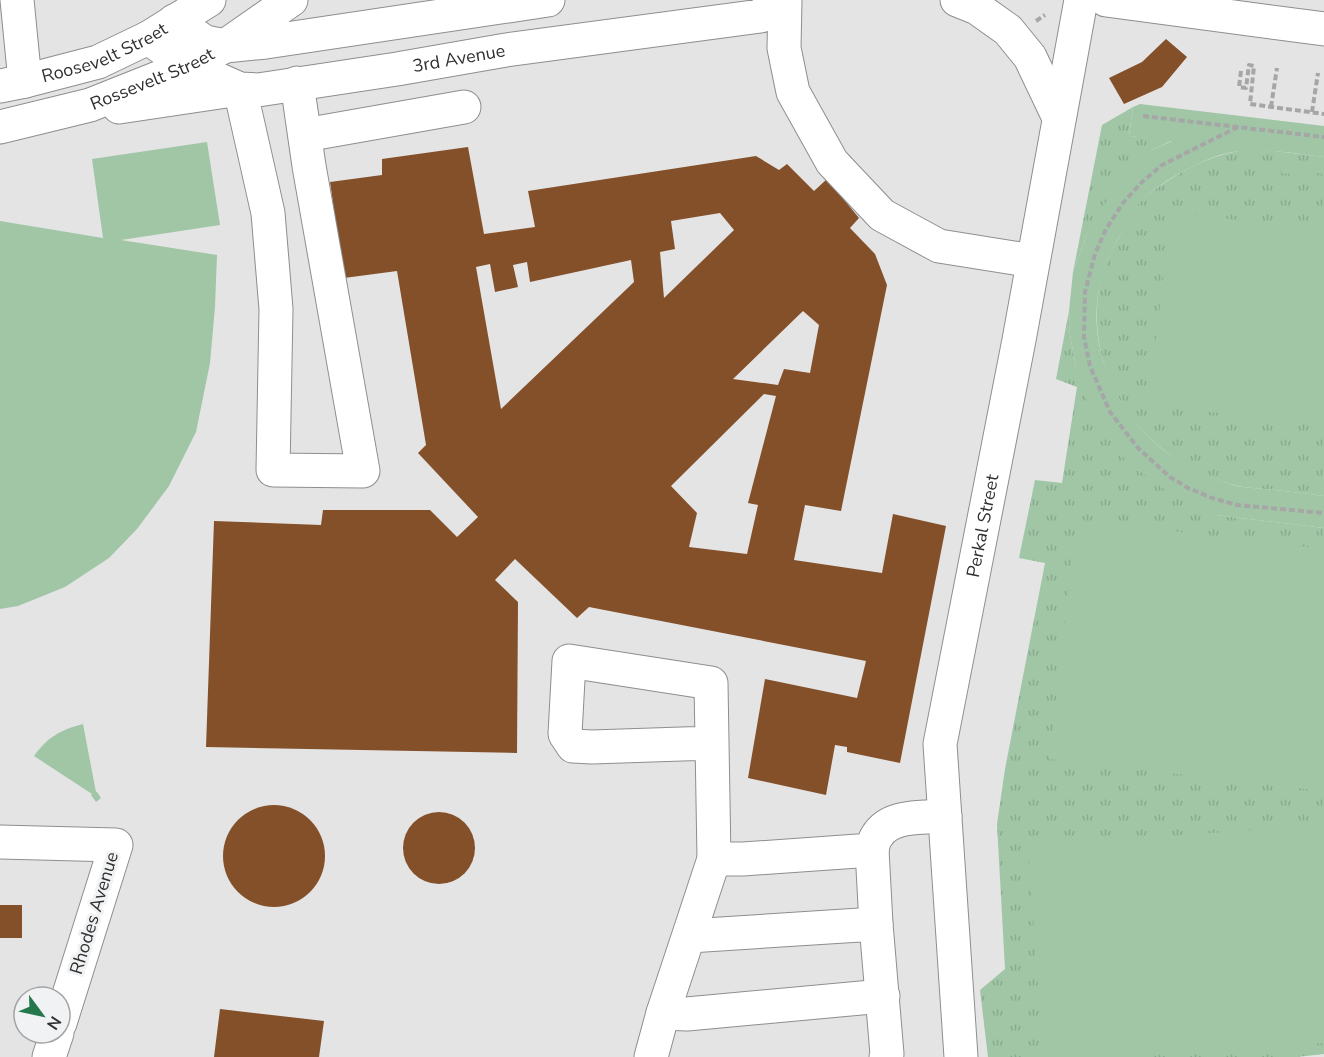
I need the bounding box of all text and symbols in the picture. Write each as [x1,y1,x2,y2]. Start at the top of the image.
street label: Roosevelt Street [39,17,172,88]
street label: 3rd Avenue [411,38,507,78]
street label: Rossevelt Street [86,42,219,116]
street label: Perkal Street [961,472,1005,579]
street label: Rhodes Avenue [64,849,124,977]
north arrow [12,985,72,1045]
text: N [41,1012,66,1034]

